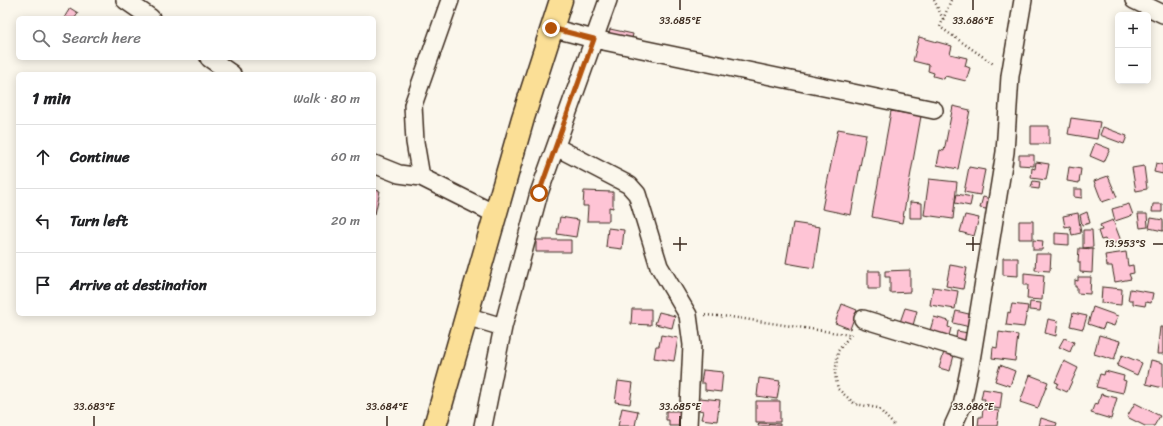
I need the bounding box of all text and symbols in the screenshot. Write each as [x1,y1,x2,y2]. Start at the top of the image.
text: 33.685°E [659,12,702,30]
text: 33.686°E [952,12,995,30]
map controls [1115,12,1151,84]
button: + [1115,12,1151,48]
search box [16,16,376,60]
route end [542,19,560,37]
text: Search here [62,25,141,51]
icon: search [30,27,52,49]
button: − [1115,48,1151,84]
text: 1 min [32,83,71,113]
text: Walk · 80 m [293,87,360,110]
text: Continue [70,144,130,170]
text: 60 m [331,145,360,168]
icon: ahead [32,146,54,168]
route start [530,184,548,202]
text: Turn left [70,208,128,234]
text: 20 m [331,209,360,232]
icon: left [32,210,54,232]
text: 13.953°S [1104,235,1146,253]
text: Arrive at destination [70,272,207,298]
icon: arrive [32,274,54,296]
text: 33.683°E [73,398,116,416]
text: 33.684°E [366,398,409,416]
text: 33.685°E [659,398,702,416]
text: 33.686°E [952,398,995,416]

